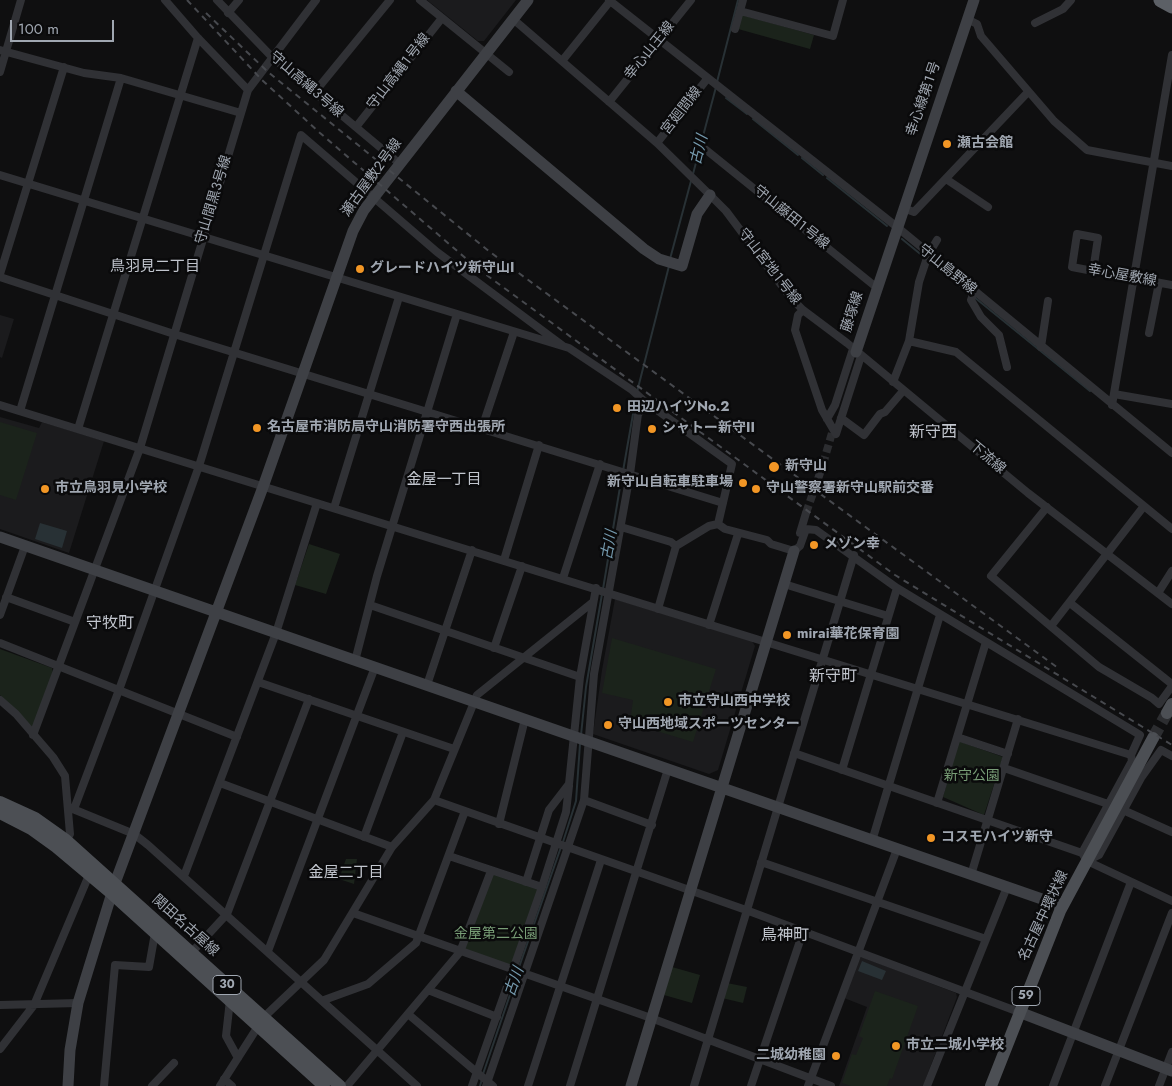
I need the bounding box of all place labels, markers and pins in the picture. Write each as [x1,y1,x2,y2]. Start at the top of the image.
place label: 瀬古会館 [957,136,1013,152]
marker: 瀬古会館 [941,138,953,150]
place label: グレードハイツ新守山I [370,261,514,277]
marker: グレードハイツ新守山I [354,263,366,275]
place label: 田辺ハイツNo.2 [627,400,729,416]
marker: 田辺ハイツNo.2 [611,402,623,414]
place label: 名古屋市消防局守山消防署守西出張所 [267,420,505,436]
place label: シャトー新守II [662,421,755,437]
marker: 名古屋市消防局守山消防署守西出張所 [251,422,263,434]
marker: シャトー新守II [646,423,658,435]
place label: 新守山 [785,459,827,475]
marker: 新守山 [767,460,781,474]
place label: 新守山自転車駐車場 [607,475,733,491]
marker: 新守山自転車駐車場 [737,477,749,489]
place label: 市立鳥羽見小学校 [55,481,167,497]
place label: 守山警察署新守山駅前交番 [766,481,934,497]
marker: 市立鳥羽見小学校 [39,483,51,495]
marker: 守山警察署新守山駅前交番 [750,483,762,495]
place label: メゾン幸 [824,537,880,553]
marker: メゾン幸 [808,539,820,551]
place label: mirai華花保育園 [797,627,900,643]
marker: mirai華花保育園 [781,629,793,641]
place label: 市立守山西中学校 [678,694,790,710]
marker: 市立守山西中学校 [662,696,674,708]
place label: 守山西地域スポーツセンター [618,717,800,733]
marker: 守山西地域スポーツセンター [602,719,614,731]
place label: コスモハイツ新守 [941,830,1053,846]
marker: コスモハイツ新守 [925,832,937,844]
place label: 市立二城小学校 [906,1038,1004,1054]
marker: 市立二城小学校 [890,1040,902,1052]
place label: 二城幼稚園 [756,1048,826,1064]
marker: 二城幼稚園 [830,1050,842,1062]

